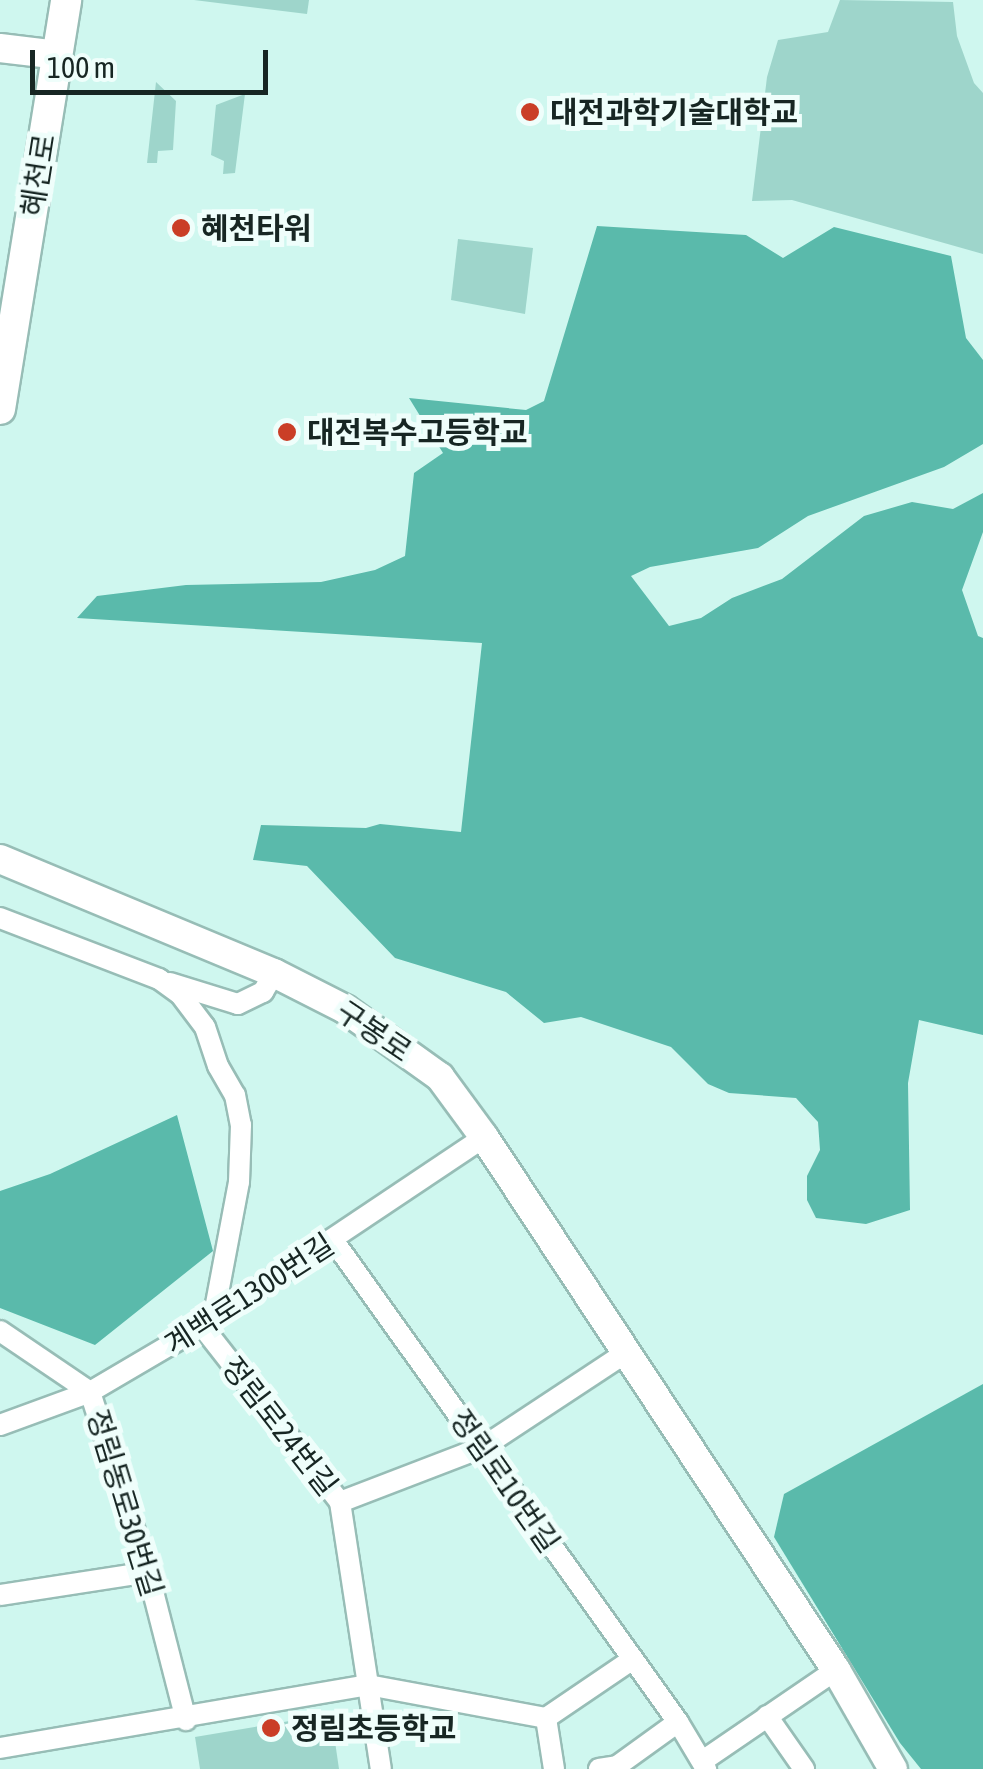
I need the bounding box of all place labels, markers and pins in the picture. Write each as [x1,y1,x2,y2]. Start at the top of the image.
place label: 대전과학기술대학교 [550,94,798,130]
marker: 대전과학기술대학교 [519,101,541,123]
place label: 혜천타워 [201,210,311,246]
marker: 혜천타워 [170,217,192,239]
place label: 대전복수고등학교 [307,414,528,450]
marker: 대전복수고등학교 [276,421,298,443]
place label: 정림초등학교 [291,1710,457,1746]
marker: 정림초등학교 [260,1717,282,1739]

